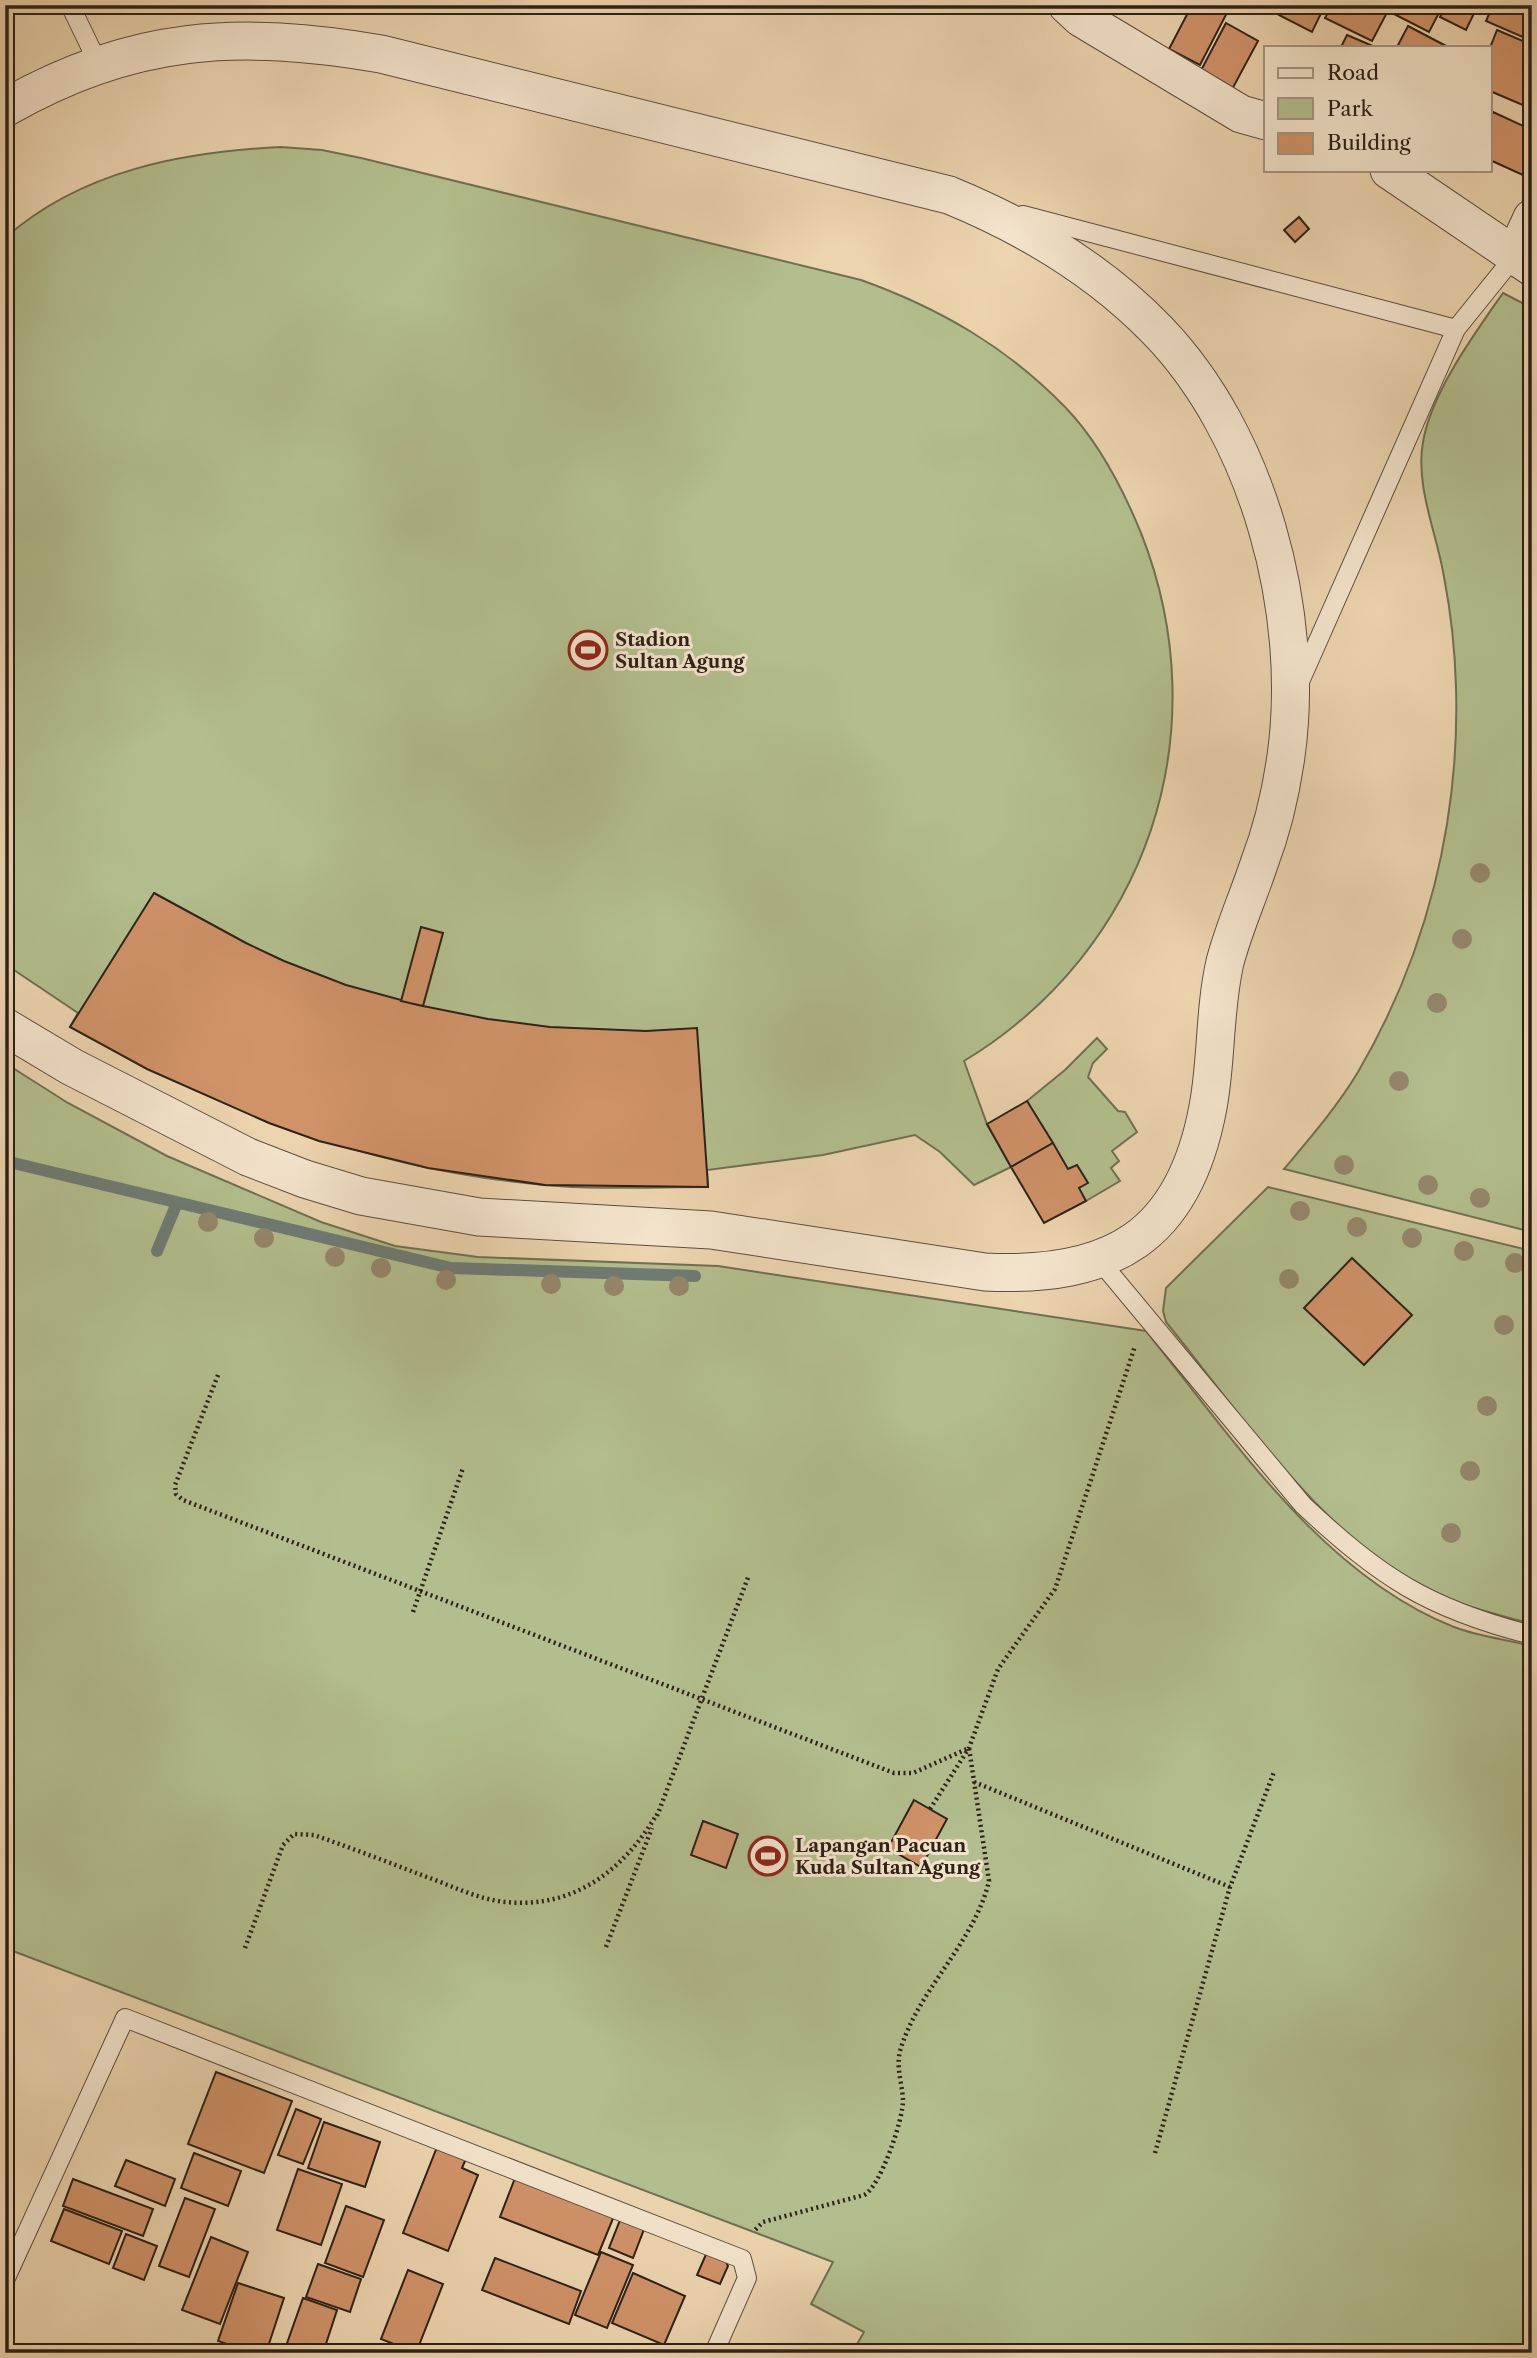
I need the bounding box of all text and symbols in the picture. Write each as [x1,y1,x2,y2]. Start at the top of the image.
legend [1264,46,1492,172]
text: Road [1327,60,1379,85]
text: Park [1327,96,1373,121]
text: Building [1327,130,1412,155]
place label: Stadion Sultan Agung [615,628,745,673]
sports icon: Stadion Sultan Agung [567,629,609,671]
place label: Lapangan Pacuan Kuda Sultan Agung [795,1834,981,1879]
sports icon: Lapangan Pacuan Kuda Sultan Agung [747,1835,789,1877]

